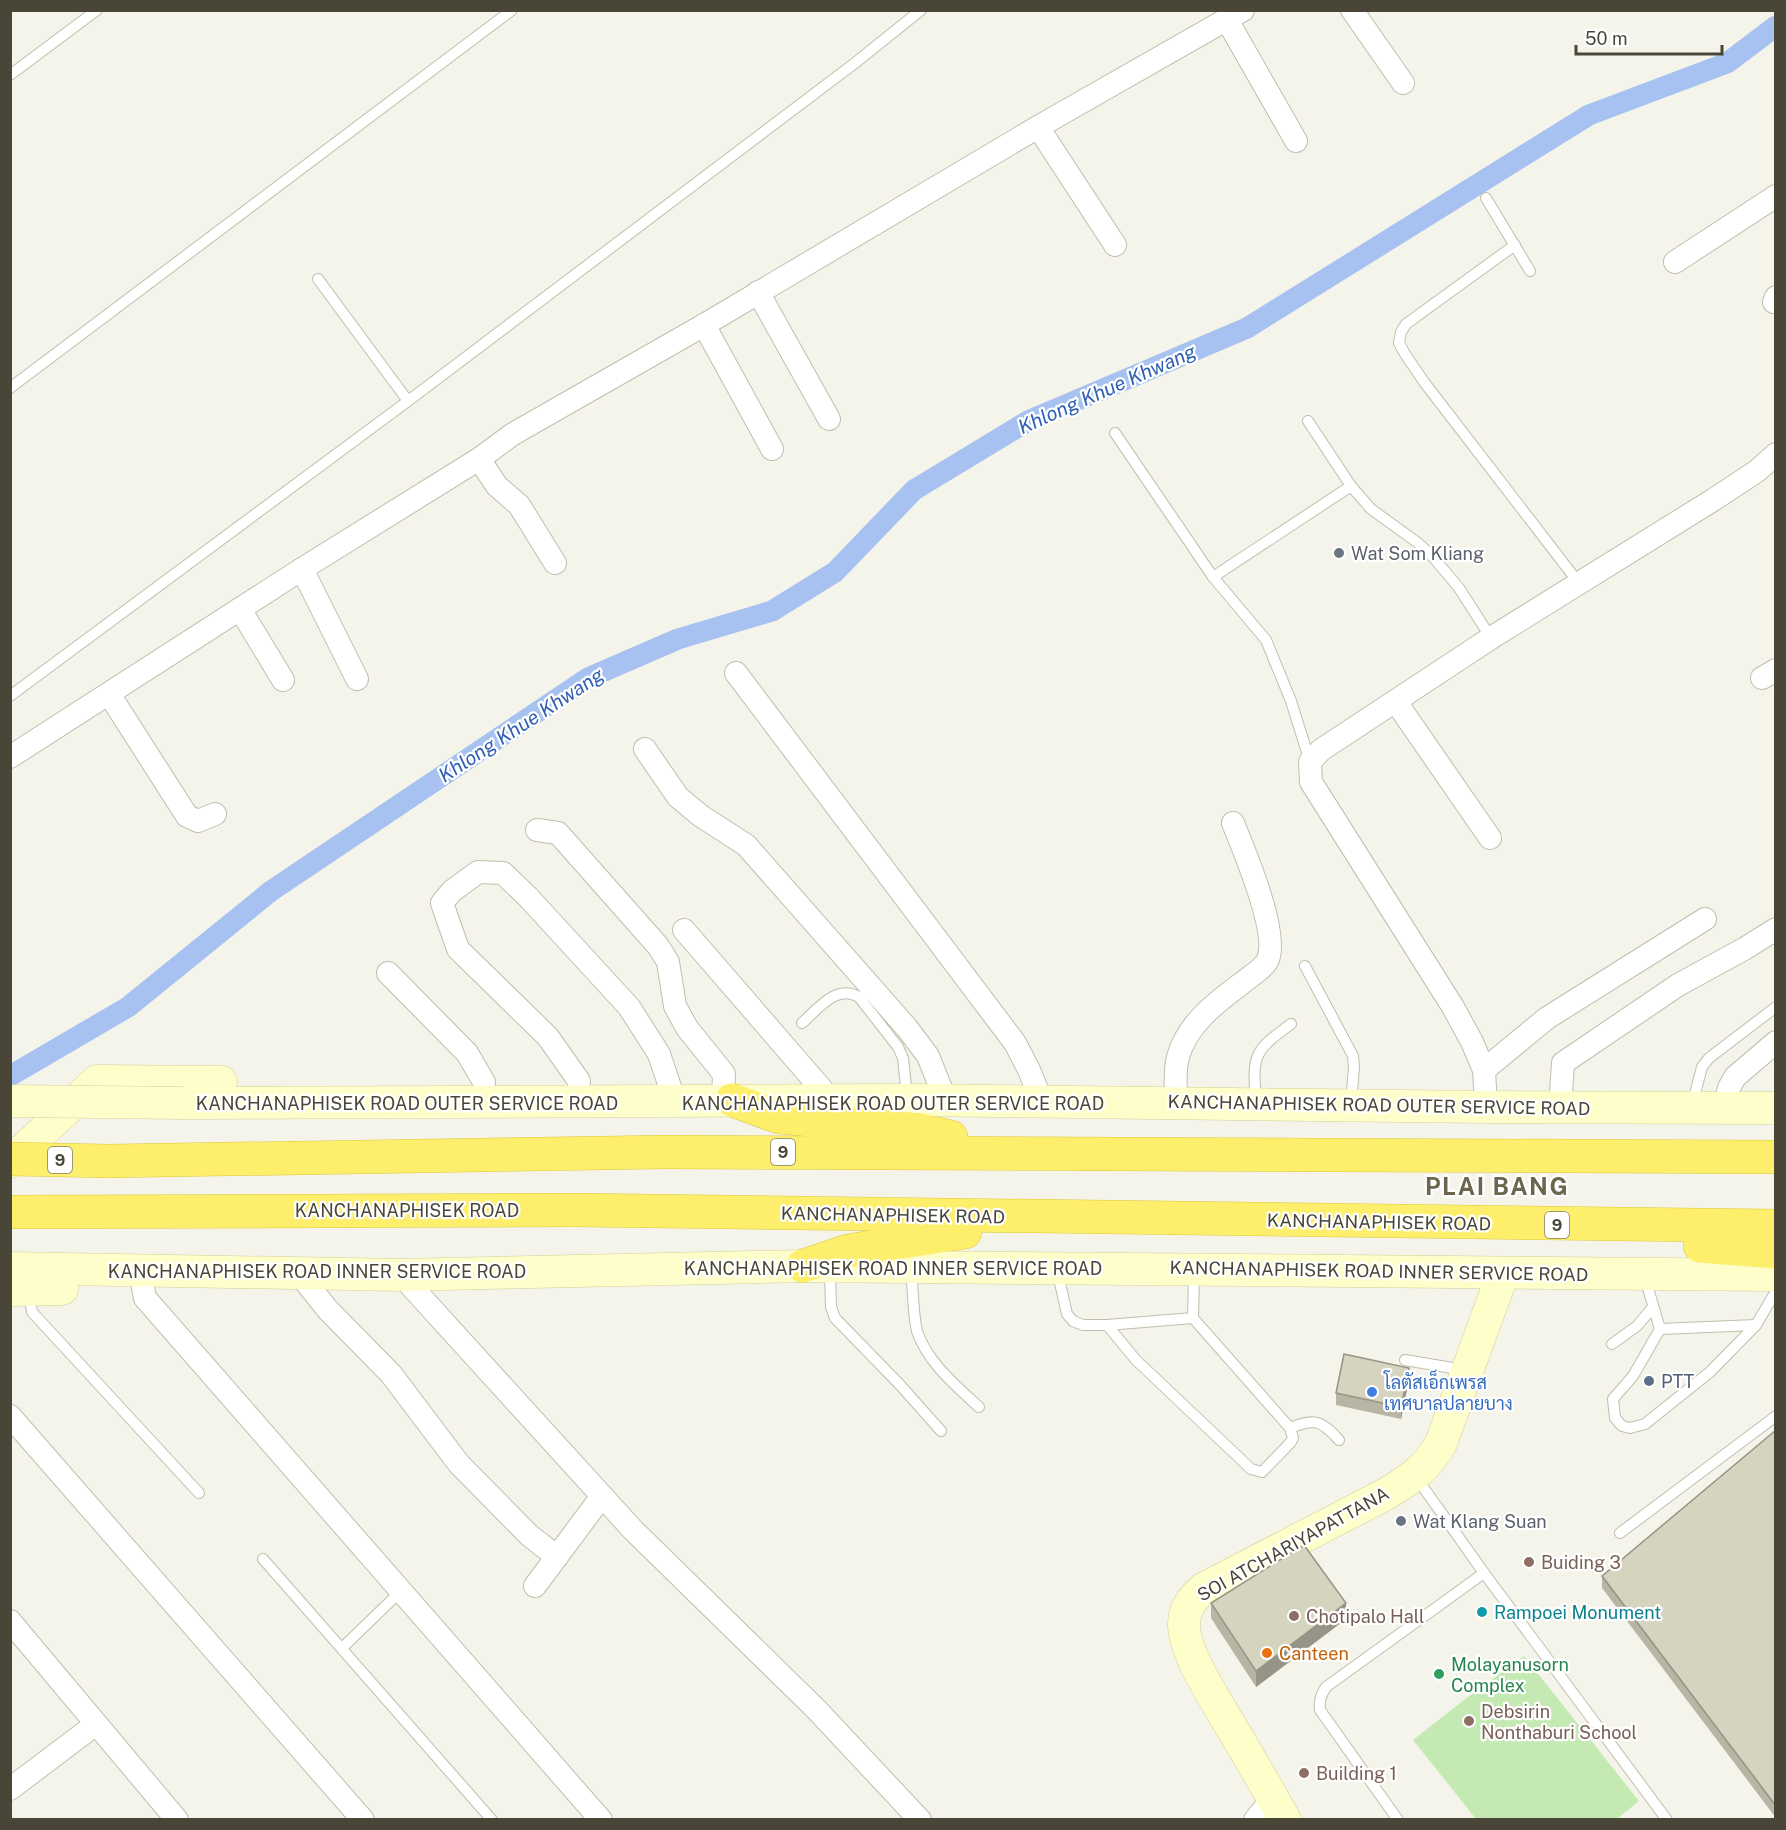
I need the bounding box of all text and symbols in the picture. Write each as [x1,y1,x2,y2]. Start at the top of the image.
scale bar [1576,18,1722,56]
text: 50 m [1585,28,1628,49]
water label: Khlong Khue Khwang [1014,339,1200,439]
place label: Wat Som Kliang [1351,543,1484,564]
marker: Wat Som Kliang [1332,546,1346,560]
water label: Khlong Khue Khwang [434,663,608,787]
street label: KANCHANAPHISEK ROAD OUTER SERVICE ROAD [1168,1091,1590,1119]
street label: KANCHANAPHISEK ROAD OUTER SERVICE ROAD [196,1093,618,1114]
street label: KANCHANAPHISEK ROAD OUTER SERVICE ROAD [682,1093,1104,1114]
road number: 9 [771,1139,795,1165]
road number: 9 [48,1147,72,1173]
district label: PLAI BANG [1425,1172,1569,1200]
street label: KANCHANAPHISEK ROAD [295,1200,519,1221]
street label: KANCHANAPHISEK ROAD [781,1203,1005,1227]
street label: KANCHANAPHISEK ROAD [1267,1210,1491,1234]
road number: 9 [1545,1212,1569,1238]
street label: KANCHANAPHISEK ROAD INNER SERVICE ROAD [1170,1257,1588,1285]
street label: KANCHANAPHISEK ROAD INNER SERVICE ROAD [684,1258,1102,1279]
street label: KANCHANAPHISEK ROAD INNER SERVICE ROAD [108,1261,526,1282]
place label: โลตัสเอ็กเพรส เทศบาลปลายบาง [1383,1369,1513,1414]
place label: PTT [1661,1371,1695,1392]
marker: PTT [1642,1374,1656,1388]
marker: โลตัสเอ็กเพรส เทศบาลปลายบาง [1365,1385,1379,1399]
street label: SOI ATCHARIYAPATTANA [1194,1482,1393,1605]
place label: Wat Klang Suan [1413,1511,1547,1532]
marker: Wat Klang Suan [1394,1514,1408,1528]
place label: Buiding 3 [1541,1552,1621,1573]
marker: Buiding 3 [1522,1555,1536,1569]
place label: Rampoei Monument [1494,1602,1661,1623]
marker: Rampoei Monument [1475,1605,1489,1619]
place label: Chotipalo Hall [1306,1606,1424,1627]
marker: Chotipalo Hall [1287,1609,1301,1623]
place label: Canteen [1279,1643,1349,1664]
marker: Canteen [1260,1646,1274,1660]
place label: Molayanusorn Complex [1451,1654,1569,1696]
marker: Molayanusorn Complex [1432,1667,1446,1681]
place label: Debsirin Nonthaburi School [1481,1701,1637,1743]
marker: Debsirin Nonthaburi School [1462,1714,1476,1728]
place label: Building 1 [1316,1763,1397,1784]
marker: Building 1 [1297,1766,1311,1780]

